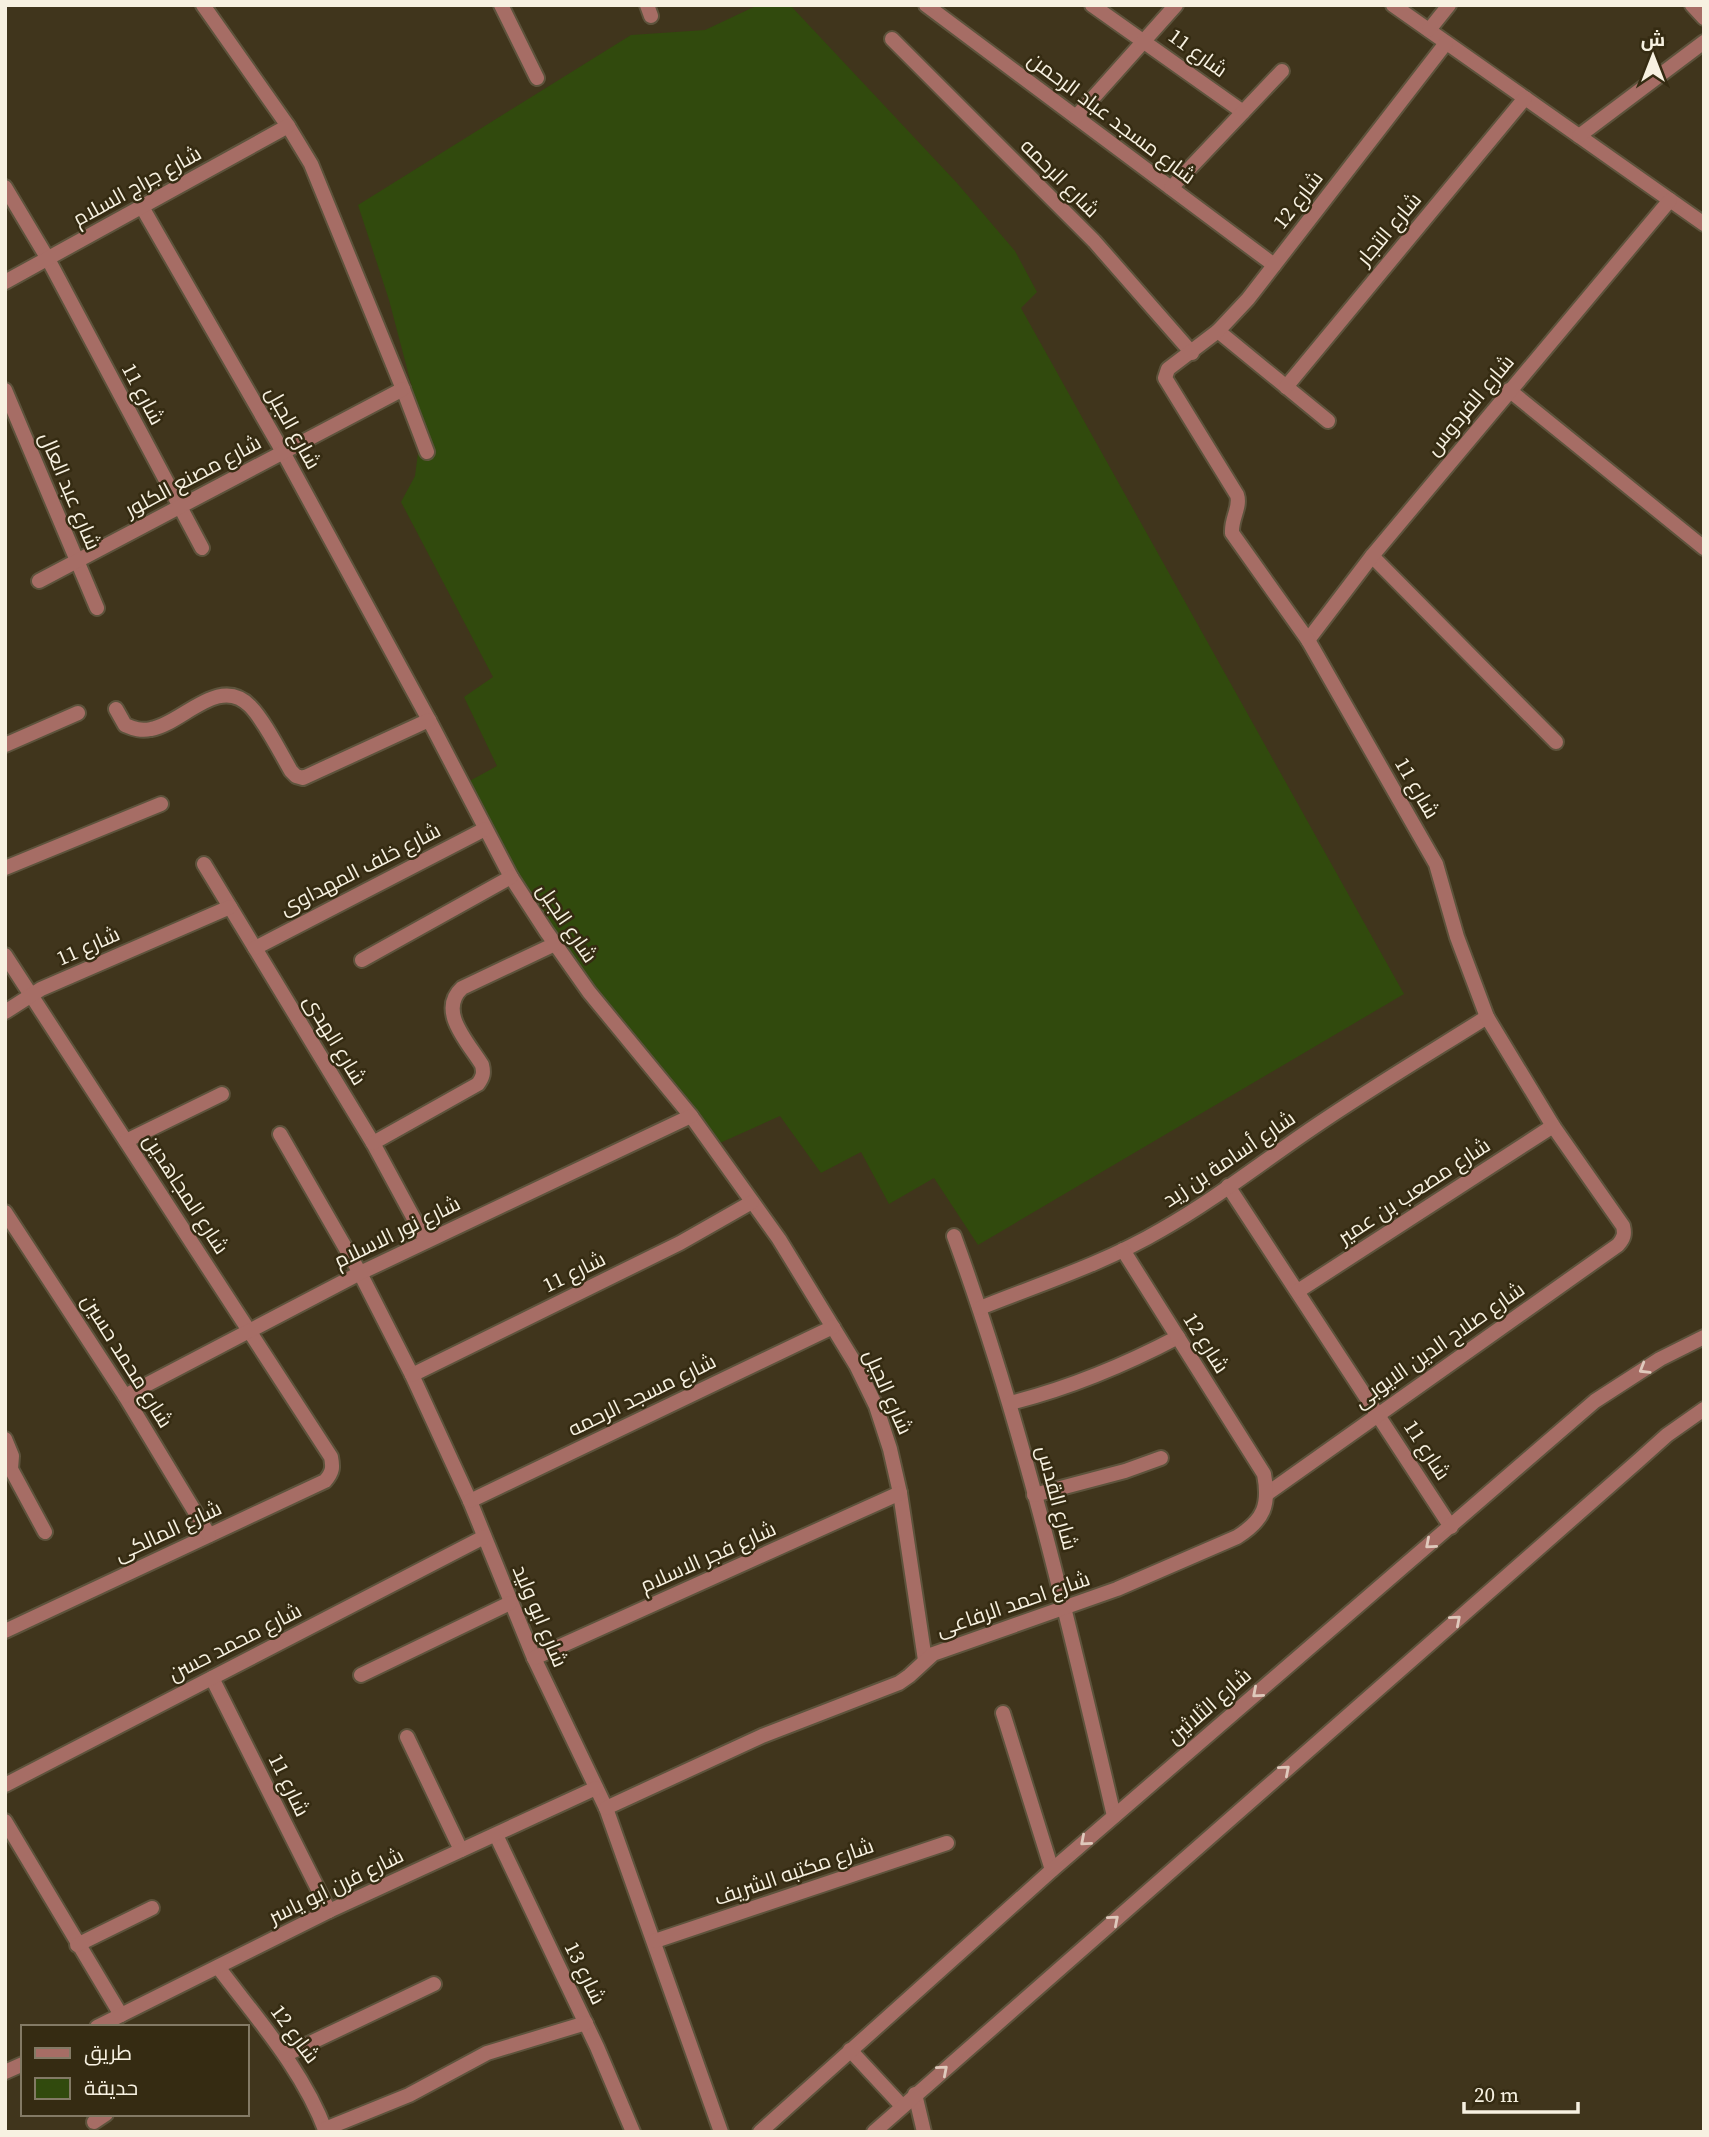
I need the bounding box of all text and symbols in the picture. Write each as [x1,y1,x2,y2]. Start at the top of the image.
street label: شارع 11 [1163,21,1234,84]
north arrow [1618,21,1688,91]
text: ش [1641,26,1665,52]
street label: شارع مسجد عباد الرحمن [1022,45,1202,191]
street label: شارع الرحمه [1014,132,1106,224]
street label: شارع جراج السلام [67,138,206,233]
street label: شارع 12 [1266,165,1330,235]
street label: شارع التجار [1349,186,1428,272]
street label: شارع الفردوس [1419,348,1520,461]
street label: شارع 11 [115,358,172,430]
street label: شارع الجبل [259,381,328,474]
street label: شارع عبد العال [33,427,108,554]
street label: شارع مصنع الكلور [119,427,266,524]
street label: شارع 11 [1388,752,1447,824]
street label: شارع خلف المهداوى [274,815,445,922]
street label: شارع الجبل [530,877,605,968]
street label: شارع 11 [51,919,124,972]
street label: شارع الهدى [297,989,374,1090]
street label: شارع أسامة بن زيد [1157,1103,1301,1214]
street label: شارع المجاهدين [137,1128,236,1260]
street label: شارع مصعب بن عمير [1331,1130,1496,1251]
street label: شارع نور الاسلام [329,1188,465,1275]
street label: شارع 11 [538,1244,610,1299]
street label: شارع صلاح الدين الايوبى [1347,1275,1530,1415]
street label: شارع محمد حسين [75,1288,180,1433]
street label: شارع 12 [1176,1307,1236,1379]
street label: شارع الجبل [857,1345,920,1439]
street label: شارع مسجد الرحمه [563,1346,721,1443]
one-way arrow [1638,1361,1651,1374]
street label: شارع 11 [1397,1414,1458,1486]
street label: شارع القدس [1030,1442,1085,1553]
street label: شارع المالكى [109,1493,226,1568]
street label: شارع فجر الاسلام [635,1514,780,1599]
one-way arrow [1425,1536,1438,1548]
street label: شارع ابو وليد [506,1560,575,1671]
street label: شارع احمد الرفاعى [932,1564,1094,1643]
street label: شارع محمد حسن [163,1595,306,1688]
one-way arrow [1448,1616,1461,1628]
street label: شارع الثلاثين [1160,1661,1257,1751]
one-way arrow [1253,1685,1266,1697]
street label: شارع 11 [262,1749,317,1821]
one-way arrow [1277,1766,1290,1778]
street label: شارع مكتبه الشريف [710,1831,878,1912]
one-way arrow [1080,1833,1093,1845]
street label: شارع فرن ابو ياسر [263,1840,408,1931]
one-way arrow [1106,1916,1119,1928]
street label: شارع 13 [558,1937,613,2009]
street label: شارع 12 [264,1998,327,2069]
legend [21,2025,248,2116]
text: طريق [84,2038,132,2067]
one-way arrow [934,2066,947,2078]
scale bar [1464,2070,1578,2114]
text: حديقة [84,2073,138,2102]
text: 20 m [1474,2080,1519,2109]

